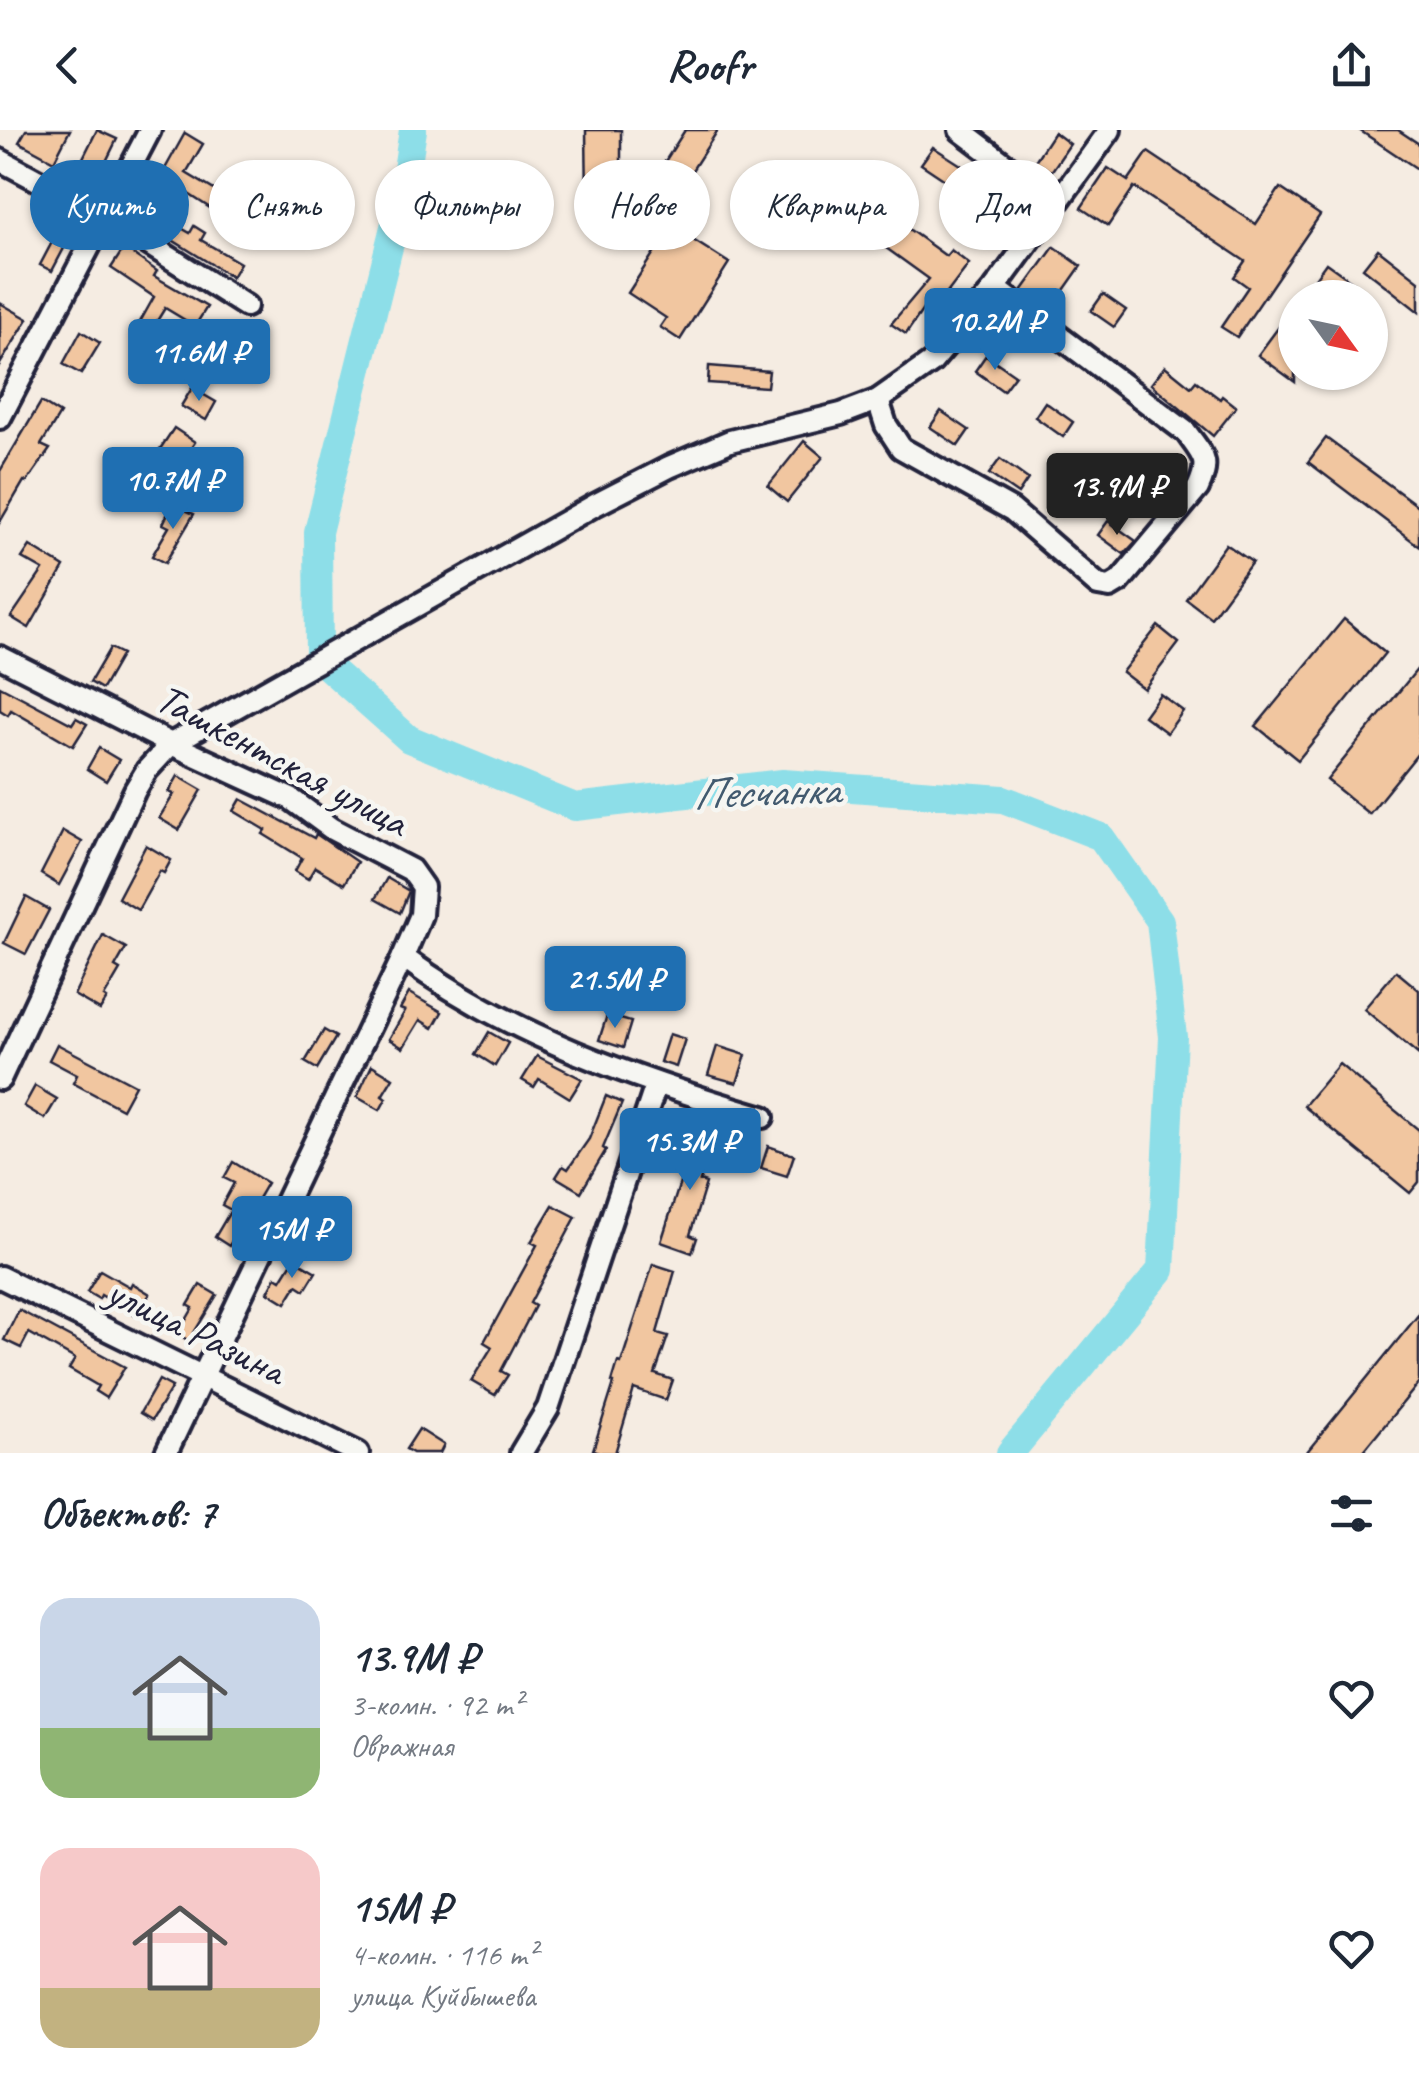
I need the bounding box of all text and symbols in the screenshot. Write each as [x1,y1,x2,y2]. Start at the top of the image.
text: Roofr [666,37,753,94]
icon: back [40,38,95,93]
icon: share [1324,38,1379,93]
chip: Купить [30,160,189,250]
chip: Снять [209,160,355,250]
chip: Фильтры [375,160,554,250]
chip: Новое [574,160,710,250]
chip: Квартира [730,160,919,250]
chip: Дом [939,160,1065,250]
north arrow [1278,280,1388,390]
map controls [1278,280,1388,390]
pin: 10.2M ₽ [903,288,1087,373]
text: 10.2M ₽ [946,300,1044,341]
pin: 11.6M ₽ [107,319,291,404]
text: 11.6M ₽ [150,331,248,372]
pin: 10.7M ₽ [81,447,265,532]
pin: 13.9M ₽ [1025,453,1209,538]
text: 10.7M ₽ [124,459,222,500]
text: 13.9M ₽ [1069,465,1165,506]
street label: Ташкентская улица [147,671,419,850]
water label: Песчанка [692,761,844,823]
pin: 21.5M ₽ [523,946,707,1031]
text: 21.5M ₽ [567,958,663,999]
pin: 15.3M ₽ [598,1108,782,1193]
text: 15.3M ₽ [642,1120,738,1161]
pin: 15M ₽ [222,1196,362,1281]
text: 15M ₽ [254,1208,330,1249]
street label: улица Разина [95,1264,297,1399]
icon: filters [1324,1486,1379,1541]
text: Объектов: 7 [40,1487,215,1540]
text: 13.9M ₽ [350,1631,477,1684]
icon: home [120,1638,240,1758]
icon: heart [1324,1671,1379,1726]
text: 3-комн. · 92 m² [350,1684,522,1725]
text: Овражная [350,1725,453,1766]
text: 15M ₽ [350,1881,450,1934]
icon: home [120,1888,240,2008]
icon: heart [1324,1921,1379,1976]
text: 4-комн. · 116 m² [350,1934,537,1975]
text: улица Куйбышева [350,1975,535,2016]

